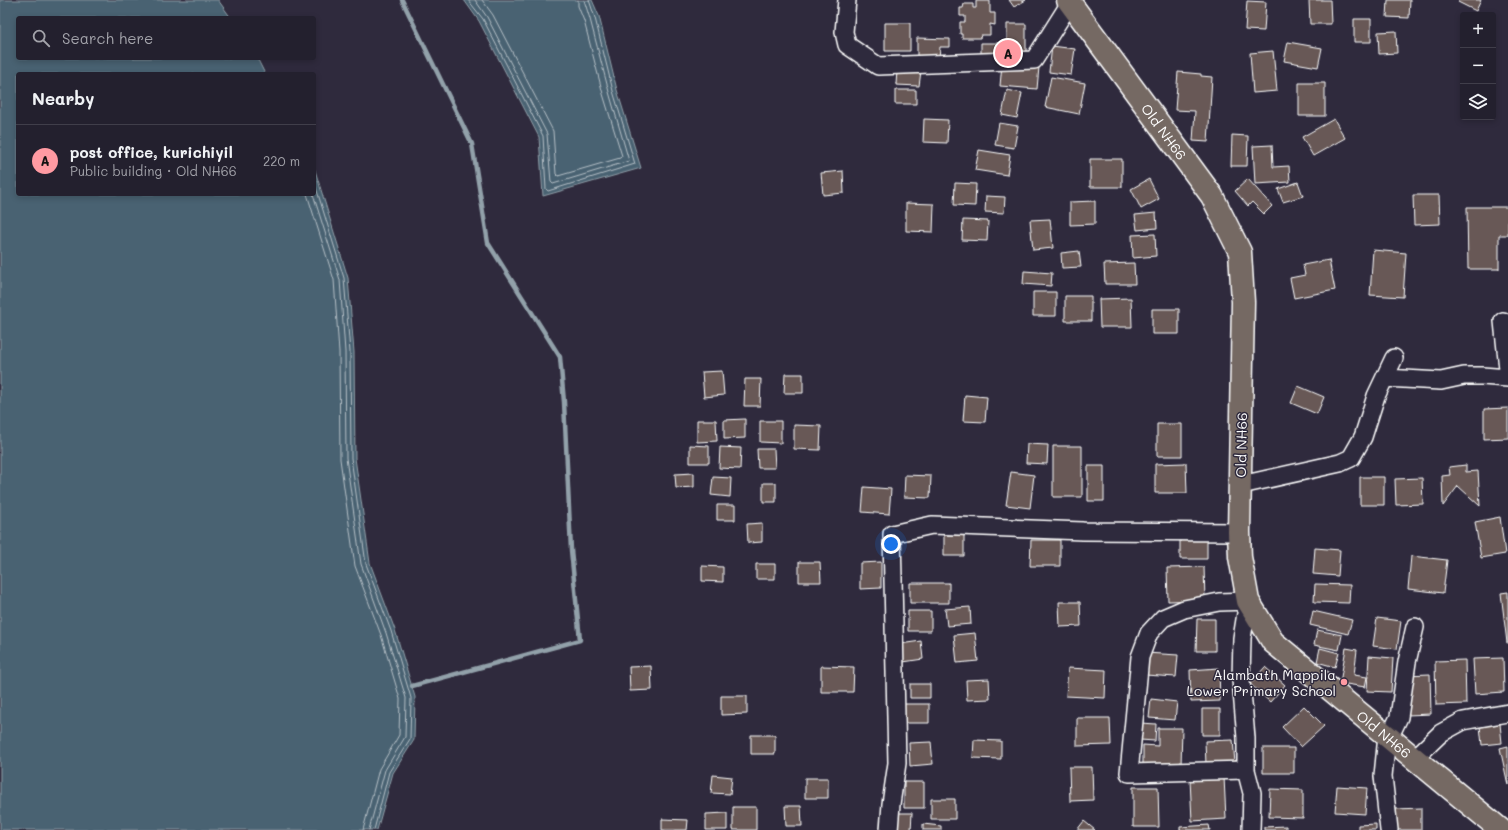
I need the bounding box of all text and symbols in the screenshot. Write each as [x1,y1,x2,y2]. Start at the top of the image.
map controls [1460,12,1496,120]
button: + [1460,12,1496,48]
search box [16,16,316,60]
icon: search [30,27,52,49]
text: Search here [62,28,153,48]
pin: A [995,38,1021,68]
button: − [1460,48,1496,84]
button: layers [1460,84,1496,120]
text: Nearby [32,87,94,109]
street label: Old NH66 [1138,99,1191,163]
text: post office, kurichiyil [70,142,233,162]
text: A [40,152,50,169]
text: 220 m [263,152,300,169]
text: Public building · Old NH66 [70,162,237,179]
street label: Old NH66 [1231,412,1251,478]
your location [881,534,901,554]
place label: Alambath Mappila Lower Primary School [1187,665,1336,700]
marker: Alambath Mappila Lower Primary School [1339,677,1349,687]
street label: Old NH66 [1353,706,1416,762]

